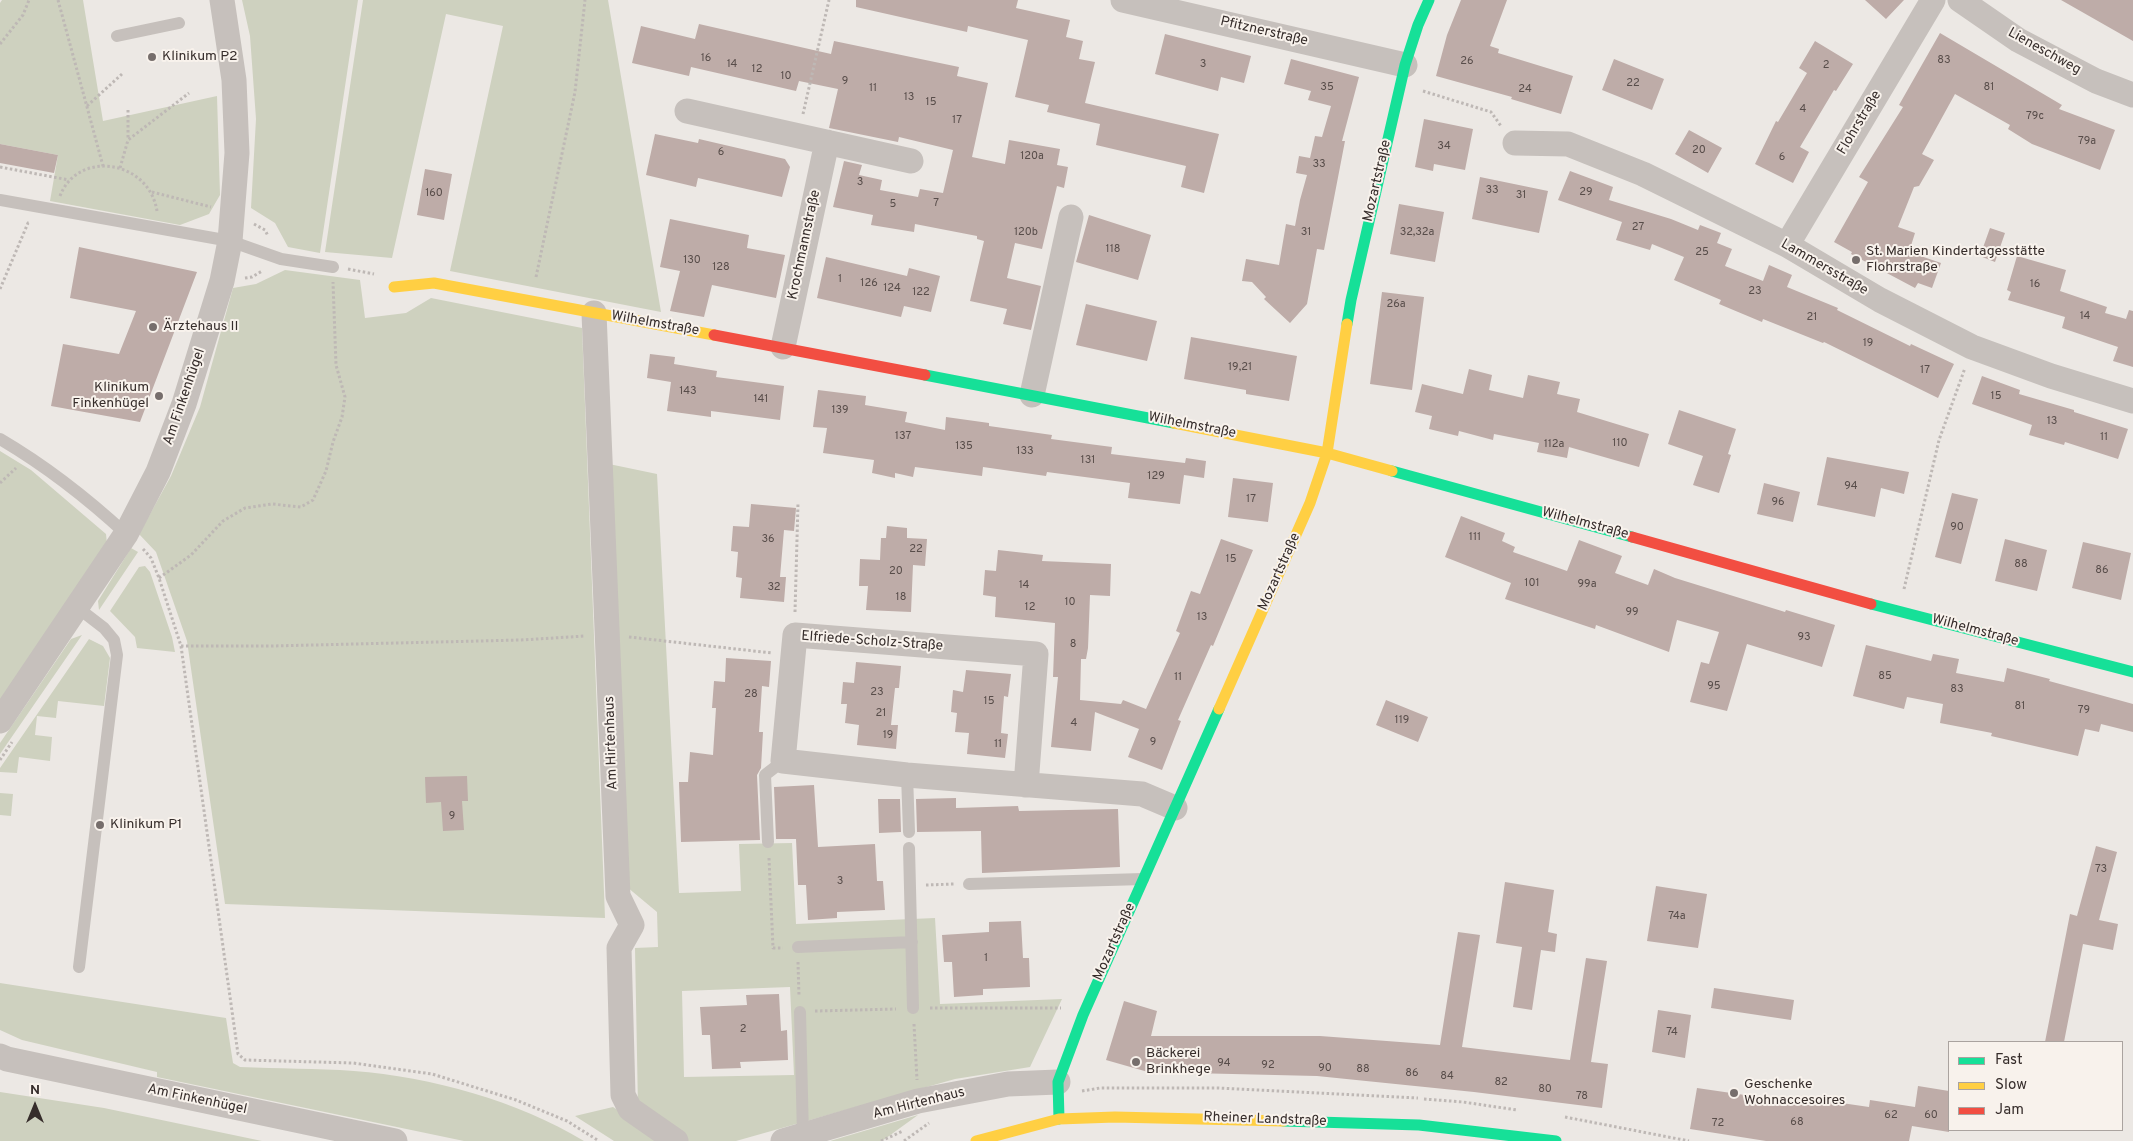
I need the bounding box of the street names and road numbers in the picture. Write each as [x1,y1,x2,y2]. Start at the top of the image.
street label: Pfitznerstraße [1219,14,1309,50]
street label: Lieneschweg [2004,25,2084,79]
street label: Flohrstraße [1834,88,1886,158]
street label: Mozartstraße [1360,139,1396,223]
street label: Krochmannstraße [785,189,825,301]
street label: Lammersstraße [1777,236,1871,300]
street label: Wilhelmstraße [610,308,700,340]
street label: Am Finkenhügel [161,346,209,448]
street label: Wilhelmstraße [1147,409,1237,443]
street label: Wilhelmstraße [1540,504,1630,544]
street label: Mozartstraße [1255,531,1305,613]
street label: Wilhelmstraße [1930,611,2020,651]
street label: Elfriede-Scholz-Straße [800,629,944,655]
street label: Am Hirtenhaus [602,696,622,790]
street label: Mozartstraße [1090,901,1140,983]
street label: Am Finkenhügel [146,1081,248,1119]
street label: Am Hirtenhaus [871,1084,967,1124]
street label: Rheiner Landstraße [1203,1109,1327,1131]

